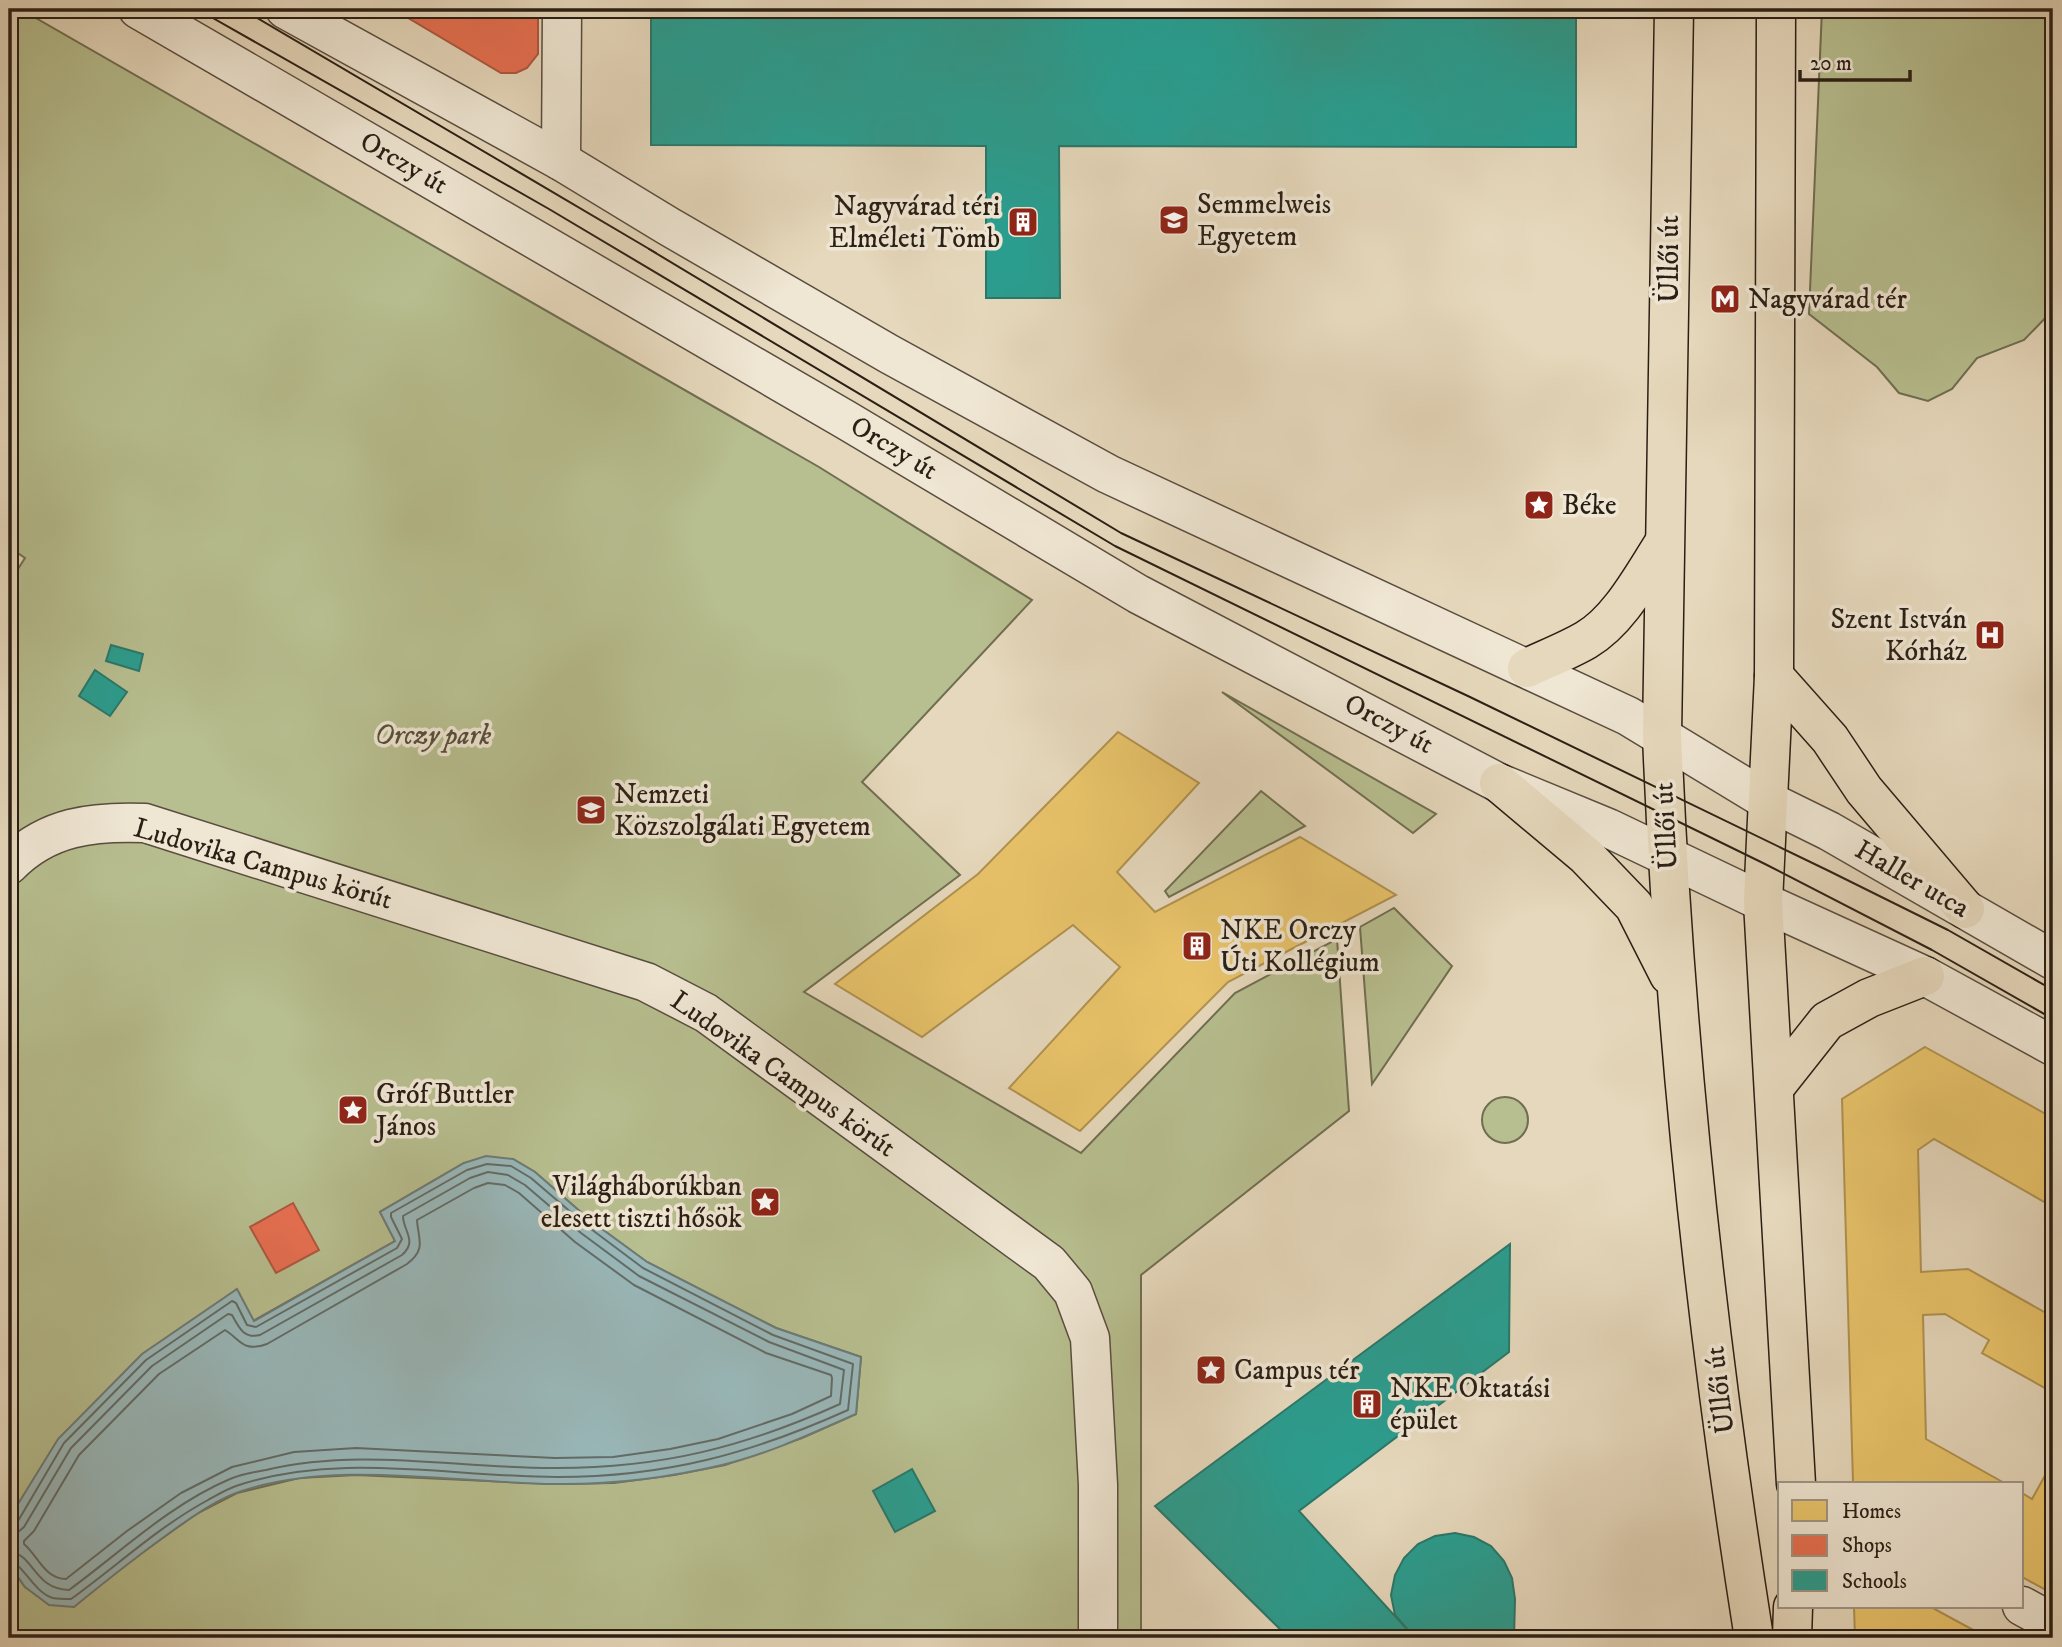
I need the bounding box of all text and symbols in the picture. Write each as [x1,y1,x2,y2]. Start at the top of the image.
scale bar [1800,38,1910,82]
text: 20 m [1810,51,1852,77]
street label: Orczy út [354,124,454,202]
place label: Semmelweis Egyetem [1197,187,1331,254]
place label: Nagyvárad téri Elméleti Tömb [829,189,1000,256]
school or university icon: Semmelweis Egyetem [1157,203,1191,237]
building icon: Nagyvárad téri Elméleti Tömb [1006,205,1040,239]
street label: Üllői út [1652,215,1687,303]
metro station icon: Nagyvárad tér [1708,282,1742,316]
place label: Nagyvárad tér [1748,282,1908,317]
street label: Orczy út [844,408,944,488]
place icon: Béke [1522,488,1556,522]
place label: Béke [1562,488,1617,523]
place label: Szent István Kórház [1831,602,1967,669]
hospital icon: Szent István Kórház [1973,618,2007,652]
street label: Orczy út [1338,686,1440,762]
park label: Orczy park [375,718,492,753]
place label: Nemzeti Közszolgálati Egyetem [614,777,871,844]
street label: Üllői út [1646,781,1686,871]
school or university icon: Nemzeti Közszolgálati Egyetem [574,793,608,827]
street label: Ludovika Campus körút [130,810,396,918]
street label: Haller utca [1848,832,1976,926]
place label: NKE Orczy Úti Kollégium [1220,913,1380,980]
building icon: NKE Orczy Úti Kollégium [1180,929,1214,963]
street label: Ludovika Campus körút [664,983,902,1165]
place label: Gróf Buttler János [373,1077,515,1144]
place icon: Gróf Buttler János [336,1093,370,1127]
place label: Világháborúkban elesett tiszti hősök [541,1169,742,1236]
place icon: Világháborúkban elesett tiszti hősök [748,1185,782,1219]
street label: Üllői út [1697,1344,1743,1436]
place icon: Campus tér [1194,1353,1228,1387]
place label: Campus tér [1234,1353,1360,1388]
place label: NKE Oktatási épület [1390,1371,1550,1438]
building icon: NKE Oktatási épület [1350,1387,1384,1421]
legend [1778,1482,2024,1608]
text: Homes [1842,1499,1901,1525]
text: Shops [1842,1533,1892,1559]
text: Schools [1842,1569,1907,1595]

